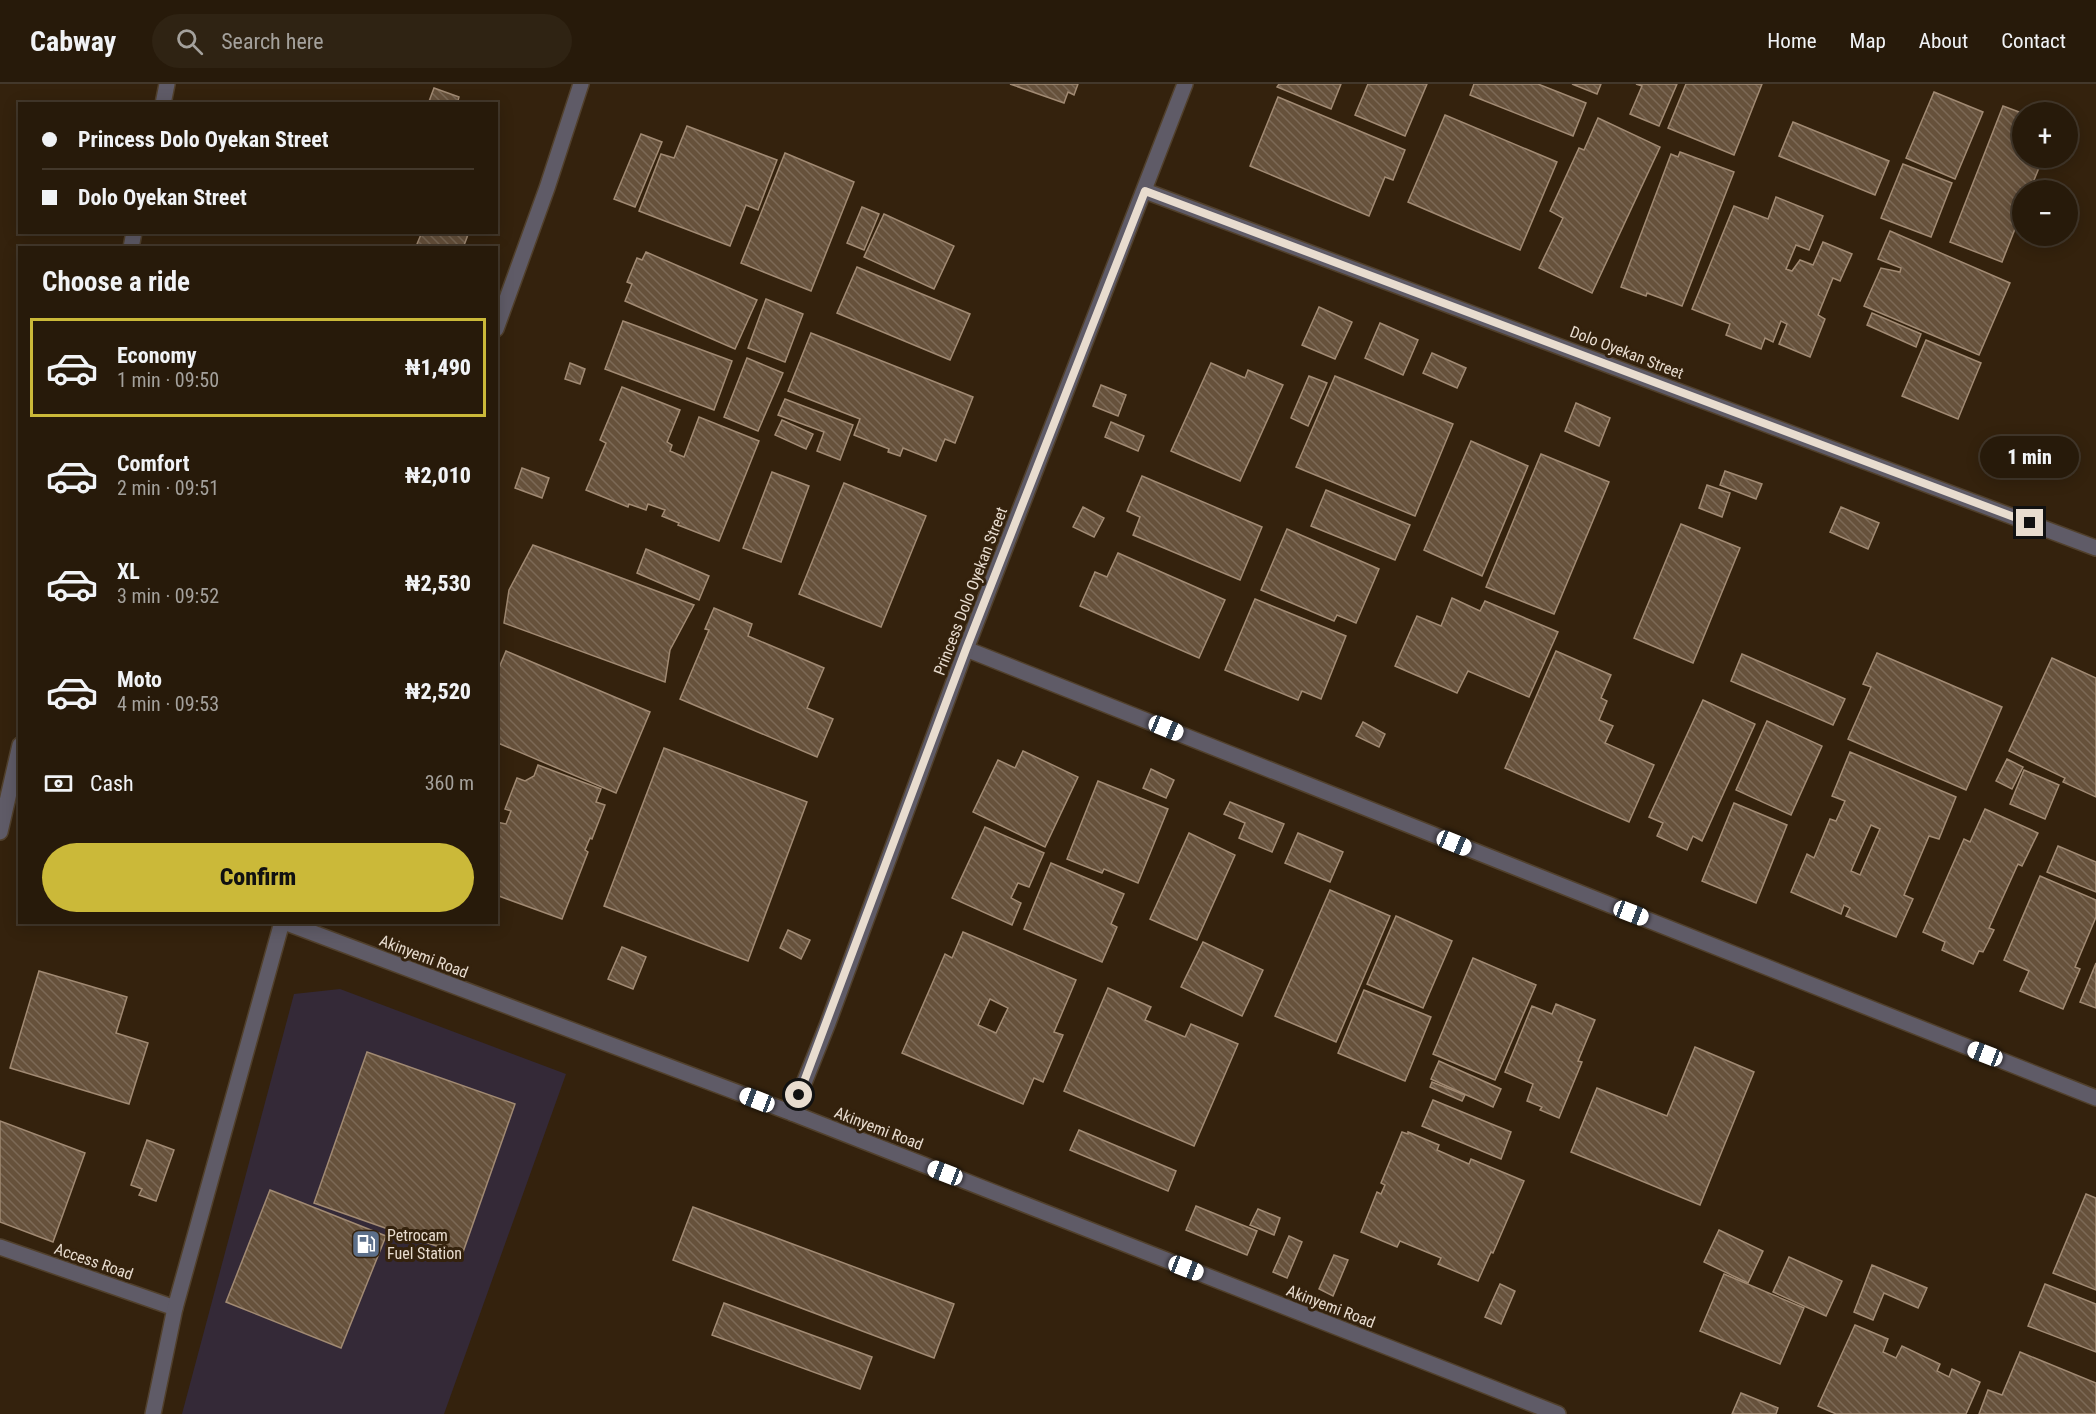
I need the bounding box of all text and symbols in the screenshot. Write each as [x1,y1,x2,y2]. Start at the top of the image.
search box [152,14,572,68]
text: Cabway [30,25,116,58]
icon: search [173,25,206,58]
text: Search here [221,29,324,54]
text: Home [1767,29,1817,53]
text: Map [1850,29,1886,53]
text: About [1919,29,1968,53]
text: Contact [2001,29,2066,53]
map controls [2012,102,2078,246]
button: + [2012,102,2078,168]
text: Princess Dolo Oyekan Street [78,127,329,152]
button: − [2012,180,2078,246]
text: Dolo Oyekan Street [78,185,247,210]
text: Choose a ride [42,266,190,298]
street label: Dolo Oyekan Street [1567,322,1686,383]
icon: car [45,341,99,395]
text: Economy [117,343,197,368]
text: ₦1,490 [405,355,471,380]
text: 1 min · 09:50 [117,368,219,392]
callout: 1 min [1980,436,2080,478]
text: 1 min [2007,445,2052,469]
icon: car [45,449,99,503]
text: Comfort [117,451,190,476]
text: ₦2,010 [405,463,471,488]
text: 2 min · 09:51 [117,476,219,500]
street label: Princess Dolo Oyekan Street [930,504,1011,678]
route end [2016,509,2043,536]
icon: car [45,557,99,611]
text: XL [117,559,140,584]
text: ₦2,530 [405,571,471,596]
text: 3 min · 09:52 [117,584,219,608]
icon: car [45,665,99,719]
text: Moto [117,667,162,692]
text: ₦2,520 [405,679,471,704]
text: 4 min · 09:53 [117,692,219,716]
car [1146,713,1186,743]
icon: cash [42,767,75,800]
text: Cash [90,771,134,796]
text: 360 m [425,771,474,795]
car [1434,828,1474,858]
button: Confirm [42,843,474,912]
car [1611,898,1651,928]
street label: Akinyemi Road [377,931,471,982]
car [1965,1039,2005,1069]
route start [785,1081,812,1108]
car [737,1085,777,1115]
street label: Akinyemi Road [832,1103,926,1154]
car [925,1158,965,1188]
place label: Petrocam Fuel Station [387,1226,462,1263]
fuel station icon: Petrocam Fuel Station [350,1228,382,1260]
street label: Access Road [52,1239,136,1284]
car [1166,1253,1206,1283]
street label: Akinyemi Road [1284,1281,1378,1332]

